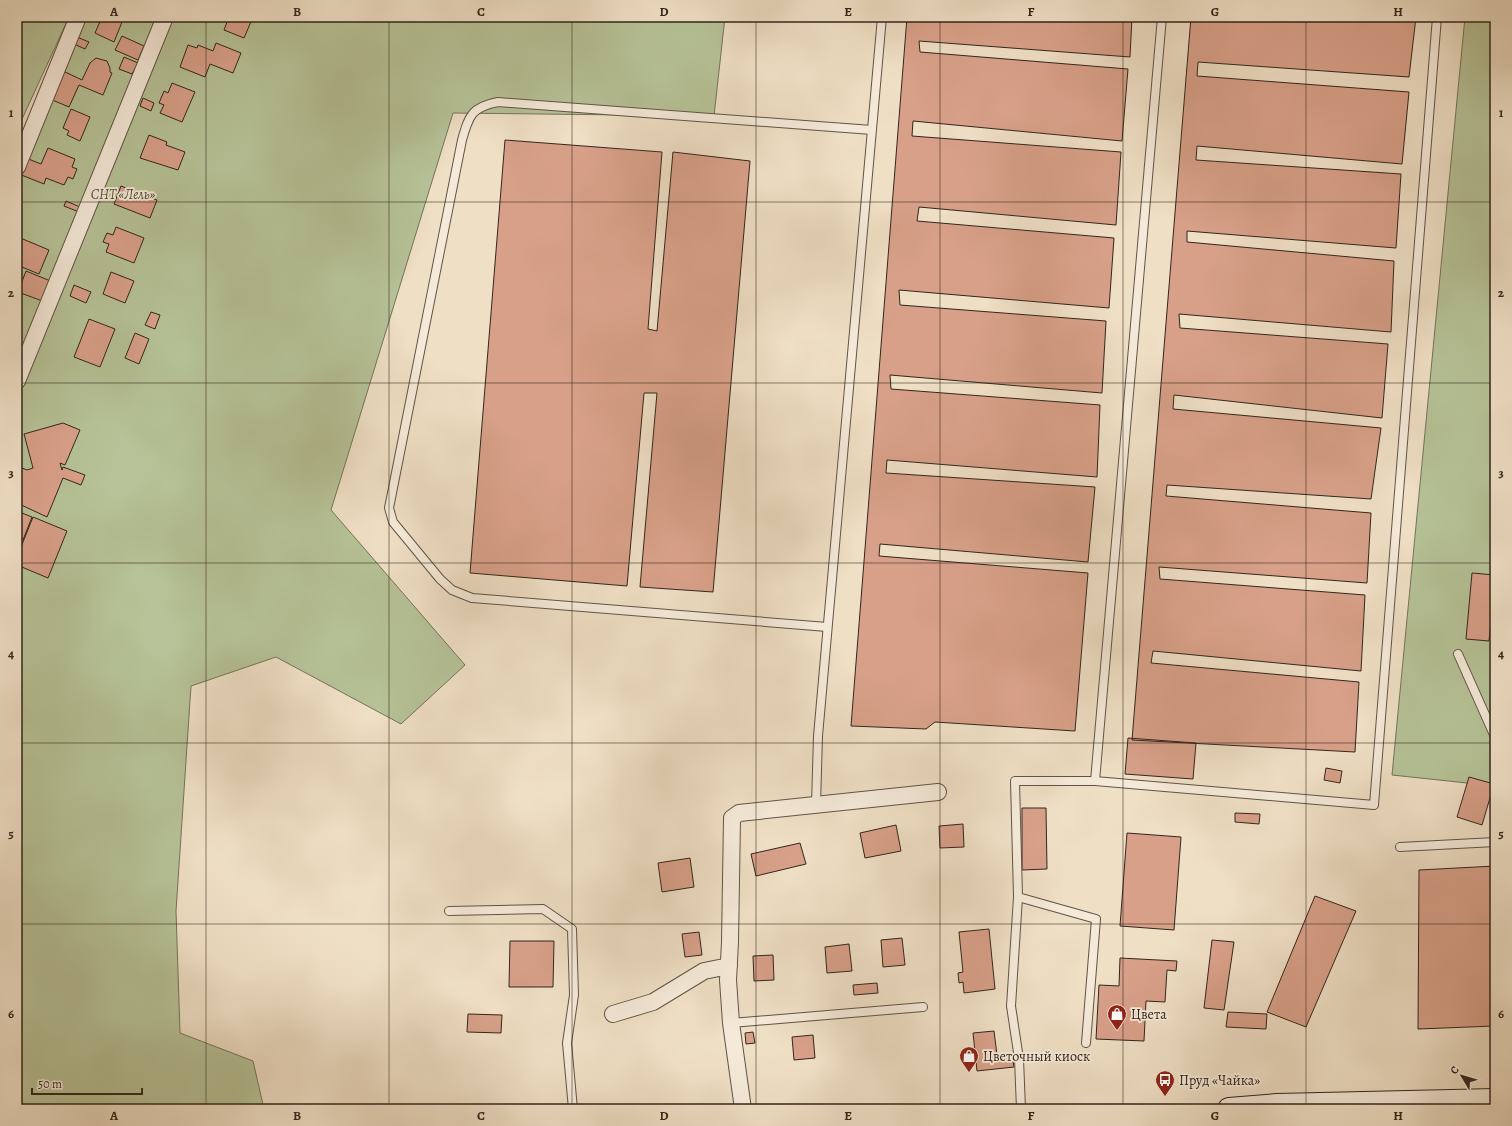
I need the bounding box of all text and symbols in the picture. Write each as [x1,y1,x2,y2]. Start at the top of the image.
text: A [109,3,119,20]
text: B [293,3,301,20]
text: C [477,3,485,20]
text: D [659,3,669,20]
text: E [844,3,852,20]
text: F [1028,3,1035,20]
text: G [1211,3,1219,20]
text: H [1393,3,1403,20]
text: 1 [9,104,14,121]
text: 1 [1499,104,1504,121]
park label: СНТ «Лель» [91,185,156,204]
text: 2 [8,284,15,301]
text: 2 [1498,284,1505,301]
text: 3 [8,464,14,481]
text: 3 [1498,464,1504,481]
text: 4 [8,645,14,662]
text: 4 [1498,645,1504,662]
text: 5 [8,825,14,842]
text: 5 [1498,825,1504,842]
shop icon: Цвета [1106,1003,1128,1031]
text: 6 [8,1005,14,1022]
place label: Цвета [1131,1005,1167,1024]
text: 6 [1498,1005,1504,1022]
shop icon: Цветочный киоск [958,1045,980,1073]
place label: Цветочный киоск [983,1047,1090,1066]
north arrow [1442,1056,1482,1096]
text: С [1447,1063,1463,1077]
bus stop icon: Пруд «Чайка» [1154,1069,1176,1097]
scale bar [32,1070,142,1096]
place label: Пруд «Чайка» [1179,1071,1260,1090]
text: 50 m [38,1076,62,1092]
text: A [109,1107,119,1124]
text: B [293,1107,301,1124]
text: C [477,1107,485,1124]
text: D [659,1107,669,1124]
text: E [844,1107,852,1124]
text: F [1028,1107,1035,1124]
text: G [1211,1107,1219,1124]
text: H [1393,1107,1403,1124]

